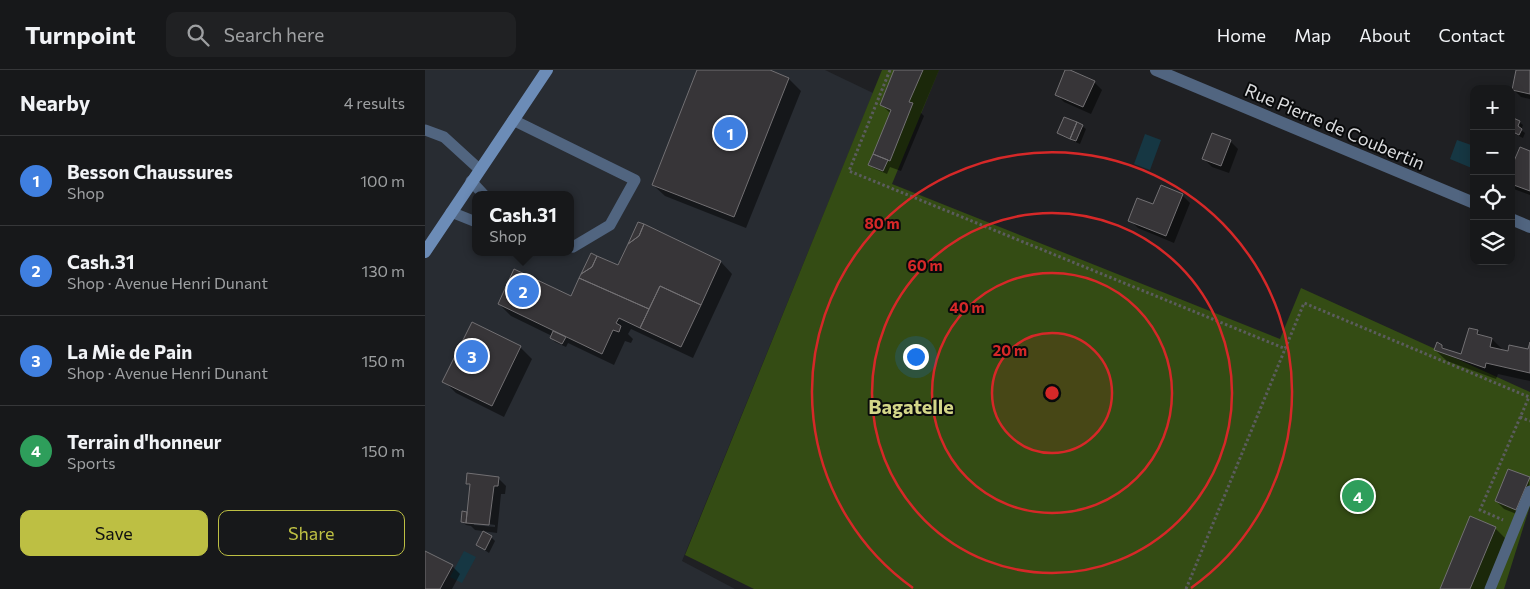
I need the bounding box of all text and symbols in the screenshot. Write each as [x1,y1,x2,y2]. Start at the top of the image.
search box [166,12,516,57]
text: Turnpoint [25,20,136,49]
icon: search [184,21,212,49]
text: Search here [224,23,324,46]
text: Home [1217,24,1266,46]
text: Map [1294,24,1331,46]
text: About [1359,24,1411,46]
text: Contact [1439,24,1505,46]
street label: Rue Pierre de Coubertin [1242,78,1428,174]
map controls [1470,85,1515,265]
button: + [1470,85,1515,130]
text: Nearby [20,90,90,115]
text: 4 results [344,93,405,112]
pin: 1 [714,114,746,152]
button: − [1470,130,1515,175]
text: Besson Chaussures [67,160,233,183]
text: 1 [32,171,40,190]
text: 100 m [360,171,405,190]
button: locate [1470,175,1515,220]
text: Shop [67,183,105,202]
popup [472,191,574,256]
text: Cash.31 [489,203,557,226]
text: 80 m [864,214,900,232]
button: layers [1470,220,1515,265]
text: Shop [489,226,527,245]
text: Cash.31 [67,250,135,273]
text: 60 m [907,256,943,274]
text: 2 [31,261,41,280]
text: 130 m [362,261,405,280]
pin: 2 [507,272,539,310]
text: Shop · Avenue Henri Dunant [67,273,268,292]
text: 40 m [949,298,985,316]
pin: 3 [456,337,488,375]
text: La Mie de Pain [67,340,192,363]
text: 20 m [993,341,1027,359]
your location [903,344,929,370]
text: 3 [31,351,41,370]
text: 150 m [362,351,405,370]
text: Shop · Avenue Henri Dunant [67,363,268,382]
centre of rings [1043,384,1061,402]
district label: Bagatelle [868,394,954,418]
text: Terrain d'honneur [67,430,222,453]
text: 4 [31,441,41,460]
text: 150 m [362,441,405,460]
text: Sports [67,453,116,472]
pin: 4 [1342,477,1374,515]
button: Save [20,510,208,556]
button: Share [218,510,405,556]

